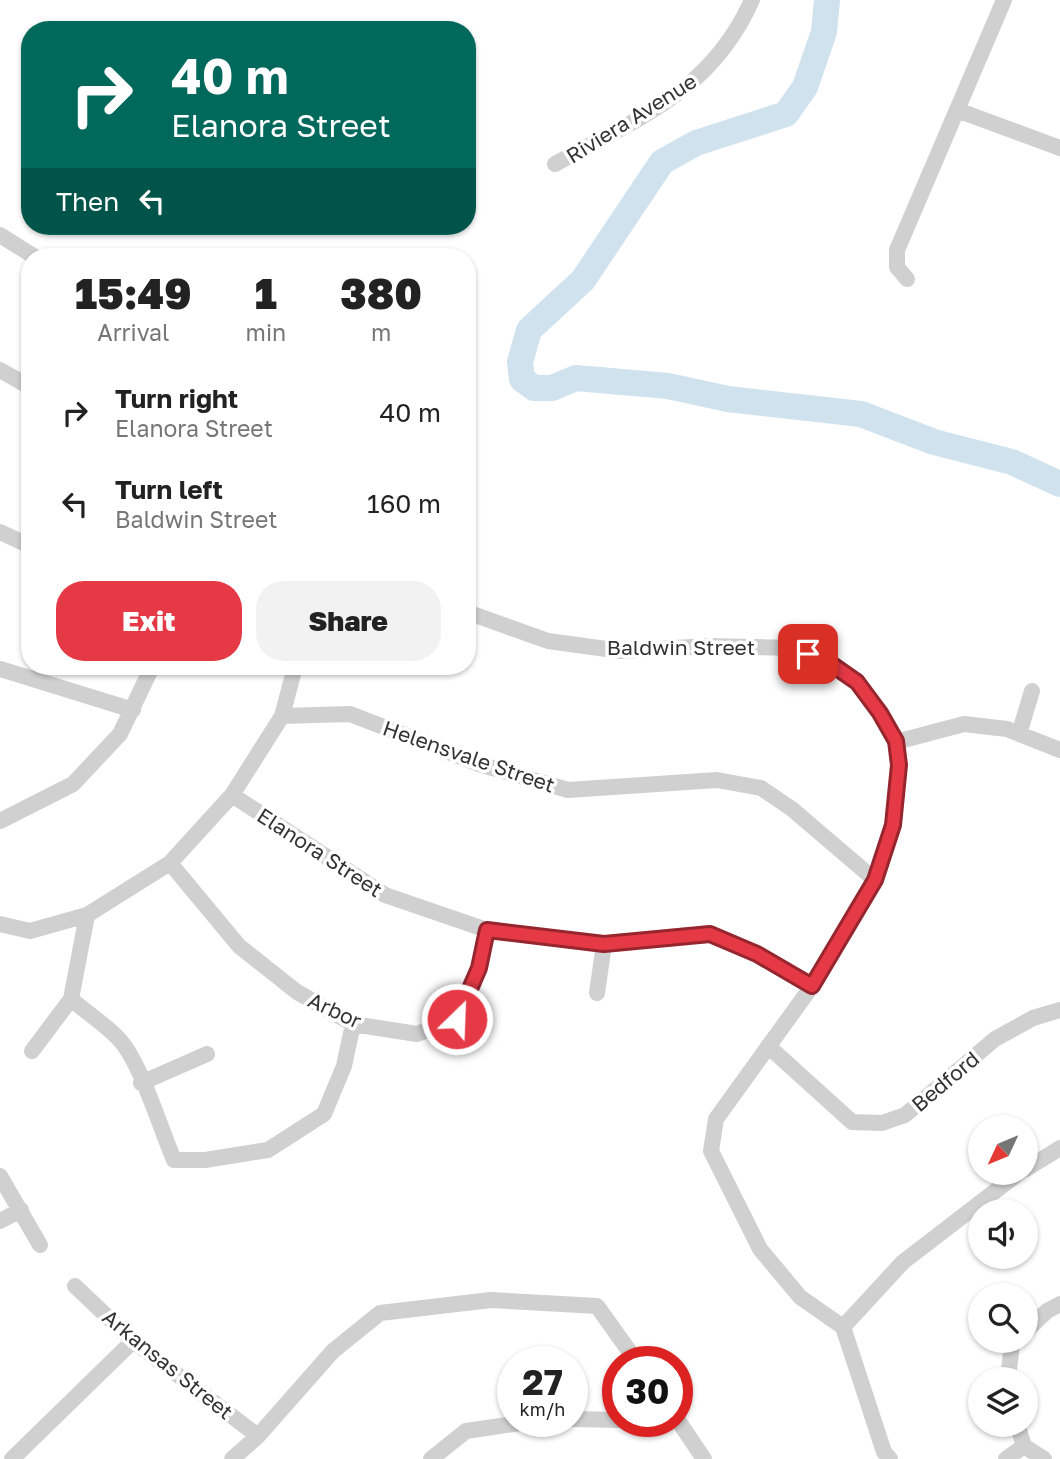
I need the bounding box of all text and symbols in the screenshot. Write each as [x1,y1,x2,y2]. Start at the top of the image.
text: 40 m [171,46,289,105]
icon: right [56,49,147,140]
street label: Riviera Avenue [561,68,701,168]
text: Elanora Street [171,106,391,144]
icon: left [133,182,171,220]
text: Then [56,186,119,217]
text: 15:49 [75,268,192,318]
text: 1 [255,268,277,318]
text: 380 [340,268,422,318]
text: Arrival [97,318,169,346]
text: min [246,318,286,346]
text: m [371,318,391,346]
text: Turn right [115,383,238,414]
icon: right [56,394,94,432]
text: 40 m [380,397,441,428]
text: Elanora Street [115,414,273,442]
text: Turn left [115,474,223,505]
icon: left [56,485,94,523]
text: 160 m [367,488,441,519]
text: Baldwin Street [115,505,277,533]
button: Exit [56,581,242,661]
button: Share [256,581,441,661]
pin [778,624,838,684]
street label: Baldwin Street [607,634,755,660]
icon: arrive [789,635,827,673]
street label: Helensvale Street [380,714,558,798]
street label: Elanora Street [252,802,388,902]
position arrow [420,982,494,1056]
street label: Arbor [304,986,366,1034]
street label: Bedford [906,1045,984,1117]
north arrow [968,1115,1038,1185]
map controls [968,1115,1038,1437]
button: sound [968,1199,1038,1269]
button: search [968,1283,1038,1353]
street label: Arkansas Street [98,1303,238,1425]
speed limit sign: 30 [602,1346,693,1437]
text: 27 [522,1361,563,1403]
button: layers [968,1367,1038,1437]
text: km/h [520,1398,565,1420]

